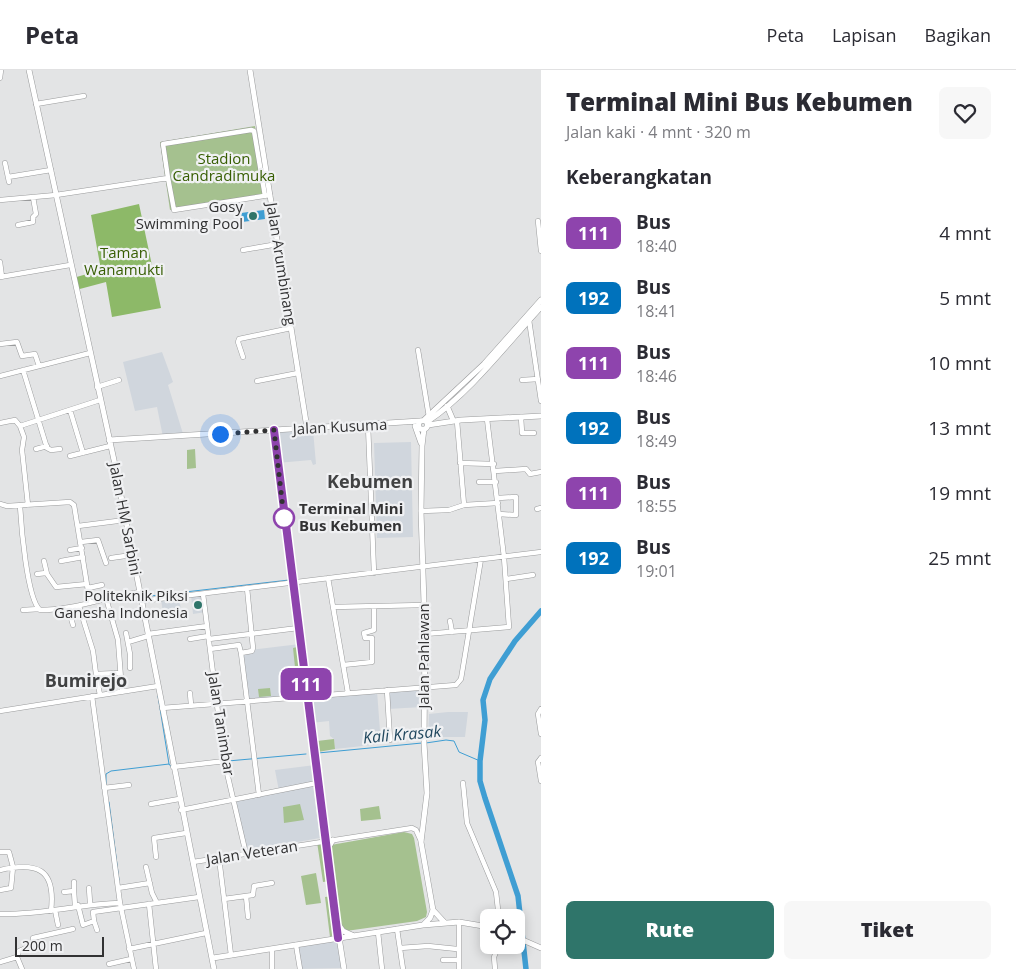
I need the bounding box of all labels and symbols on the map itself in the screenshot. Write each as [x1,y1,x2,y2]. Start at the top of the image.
park label: Stadion Candradimuka [173,148,275,185]
place label: Gosy Swimming Pool [136,196,243,233]
street label: Jalan Arumbinang [262,199,302,327]
marker: Gosy Swimming Pool [247,210,259,222]
park label: Taman Wanamukti [84,242,164,279]
street label: Jalan Kusuma [290,414,388,439]
your location [208,422,233,447]
street label: Jalan HM Sarbini [105,459,147,577]
district label: Kebumen [327,469,413,493]
place label: Terminal Mini Bus Kebumen [299,498,403,535]
marker: Terminal Mini Bus Kebumen [273,507,295,529]
place label: Politeknik Piksi Ganesha Indonesia [54,585,188,622]
marker: Politeknik Piksi Ganesha Indonesia [192,599,204,611]
street label: Jalan Pahlawan [413,603,433,711]
district label: Bumirejo [45,668,127,692]
line badge: 111 [277,668,335,700]
street label: Jalan Tanimbar [204,669,240,777]
water label: Kali Krasak [362,720,443,748]
street label: Jalan Veteran [203,835,299,869]
scale bar [15,934,104,957]

